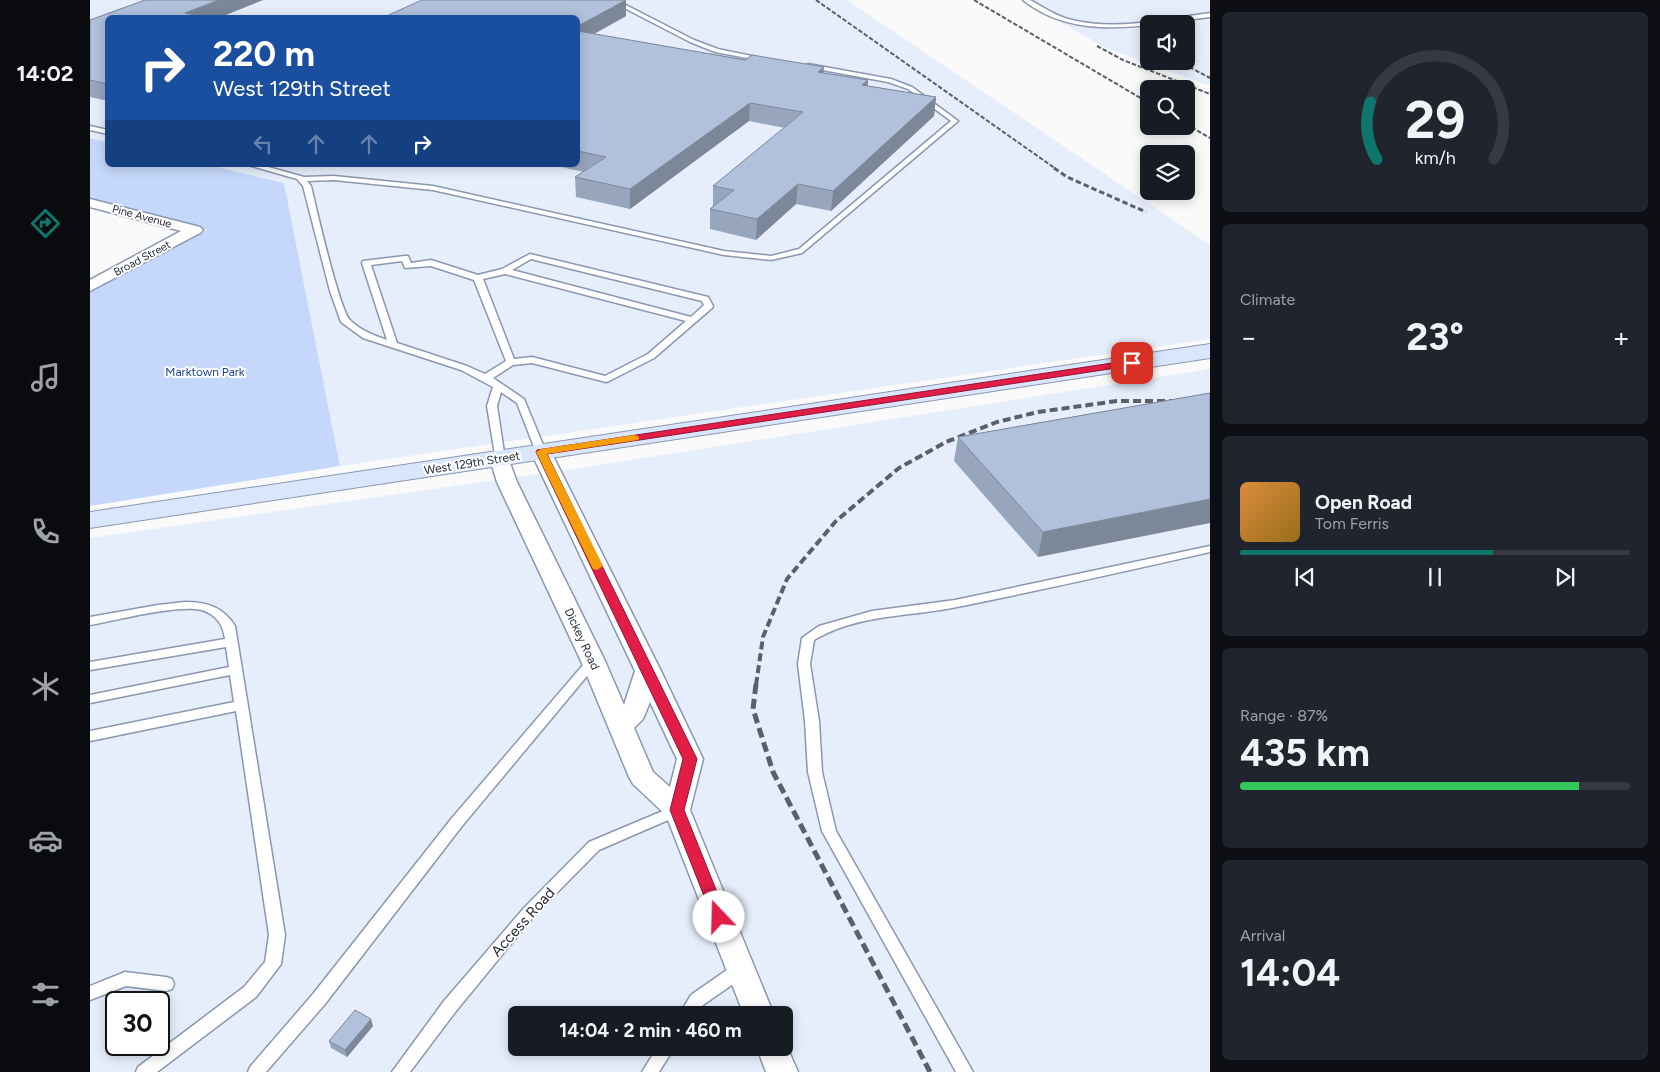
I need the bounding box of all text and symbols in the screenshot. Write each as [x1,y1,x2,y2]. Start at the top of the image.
map controls [1140,15,1195,200]
button: sound [1140,15,1195,70]
text: 220 m [213,33,315,75]
icon: right [130,35,195,100]
text: 14:02 [17,60,73,87]
text: West 129th Street [213,75,391,102]
button: search [1140,80,1195,135]
text: 29 [1405,89,1465,151]
icon: left [249,130,277,158]
icon: ahead [302,130,330,158]
icon: ahead [355,130,383,158]
icon: right [408,130,436,158]
button: layers [1140,145,1195,200]
text: km/h [1415,147,1455,168]
street label: Pine Avenue [111,202,173,231]
icon: directions [28,206,63,241]
street label: Broad Street [112,238,173,279]
text: Climate [1240,290,1295,309]
text: 23° [1406,314,1464,360]
text: − [1240,320,1257,354]
text: + [1613,320,1630,354]
pin [1111,342,1153,384]
icon: arrive [1118,349,1146,377]
icon: music [28,360,63,395]
park label: Marktown Park [165,365,245,379]
street label: West 129th Street [423,448,521,477]
text: Open Road [1315,491,1412,514]
icon: phone [28,514,63,549]
text: Tom Ferris [1315,514,1389,533]
icon: previous [1291,563,1319,591]
icon: pause [1421,563,1449,591]
icon: next [1551,563,1579,591]
street label: Dickey Road [562,606,602,672]
icon: climate [28,669,63,704]
text: Range · 87% [1240,706,1328,725]
text: 435 km [1240,730,1370,776]
icon: car [28,823,63,858]
street label: Access Road [487,884,559,960]
position arrow [692,890,744,942]
text: Arrival [1240,926,1285,945]
text: 14:04 [1240,950,1340,996]
icon: filters [28,977,63,1012]
speed limit sign: 30 [105,991,170,1056]
text: 14:04 · 2 min · 460 m [559,1019,742,1042]

